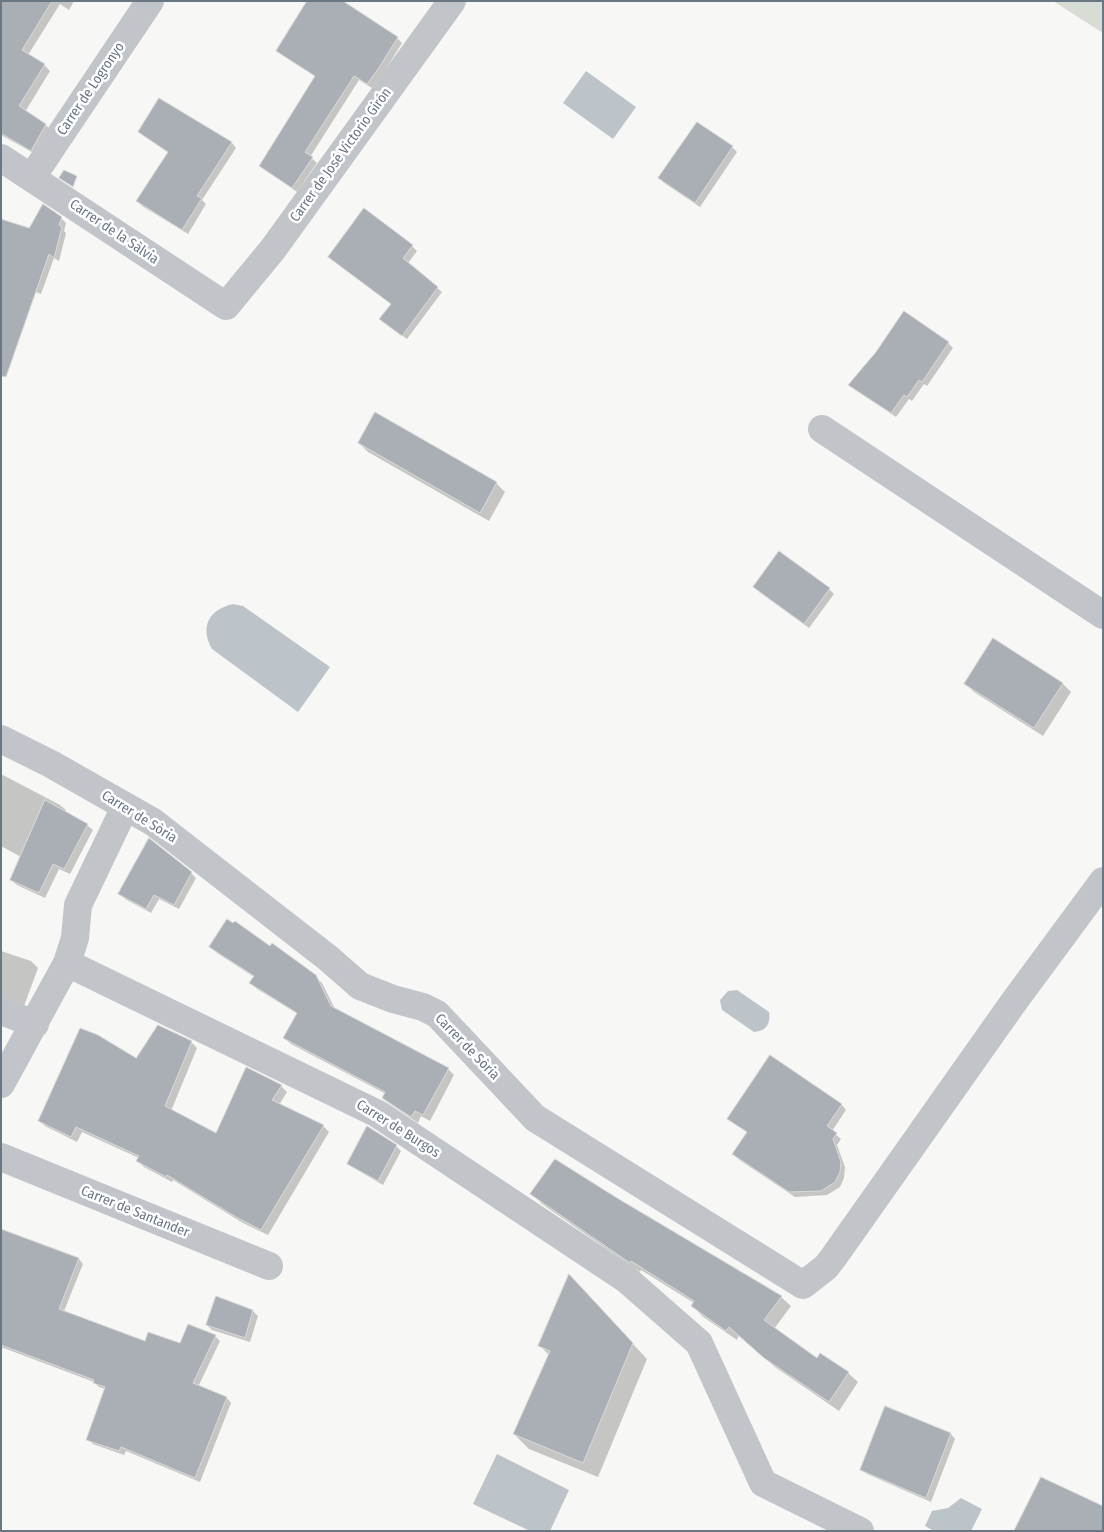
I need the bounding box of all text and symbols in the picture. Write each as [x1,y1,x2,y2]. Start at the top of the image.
street label: Carrer de Logronyo [54,39,128,139]
street label: Carrer de José Victorio Girón [287,85,395,225]
street label: Carrer de la Sàlvia [66,196,162,268]
street label: Carrer de Sòria [98,787,180,847]
street label: Carrer de Sòria [431,1010,503,1084]
street label: Carrer de Burgos [353,1097,443,1161]
street label: Carrer de Santander [78,1183,192,1241]

